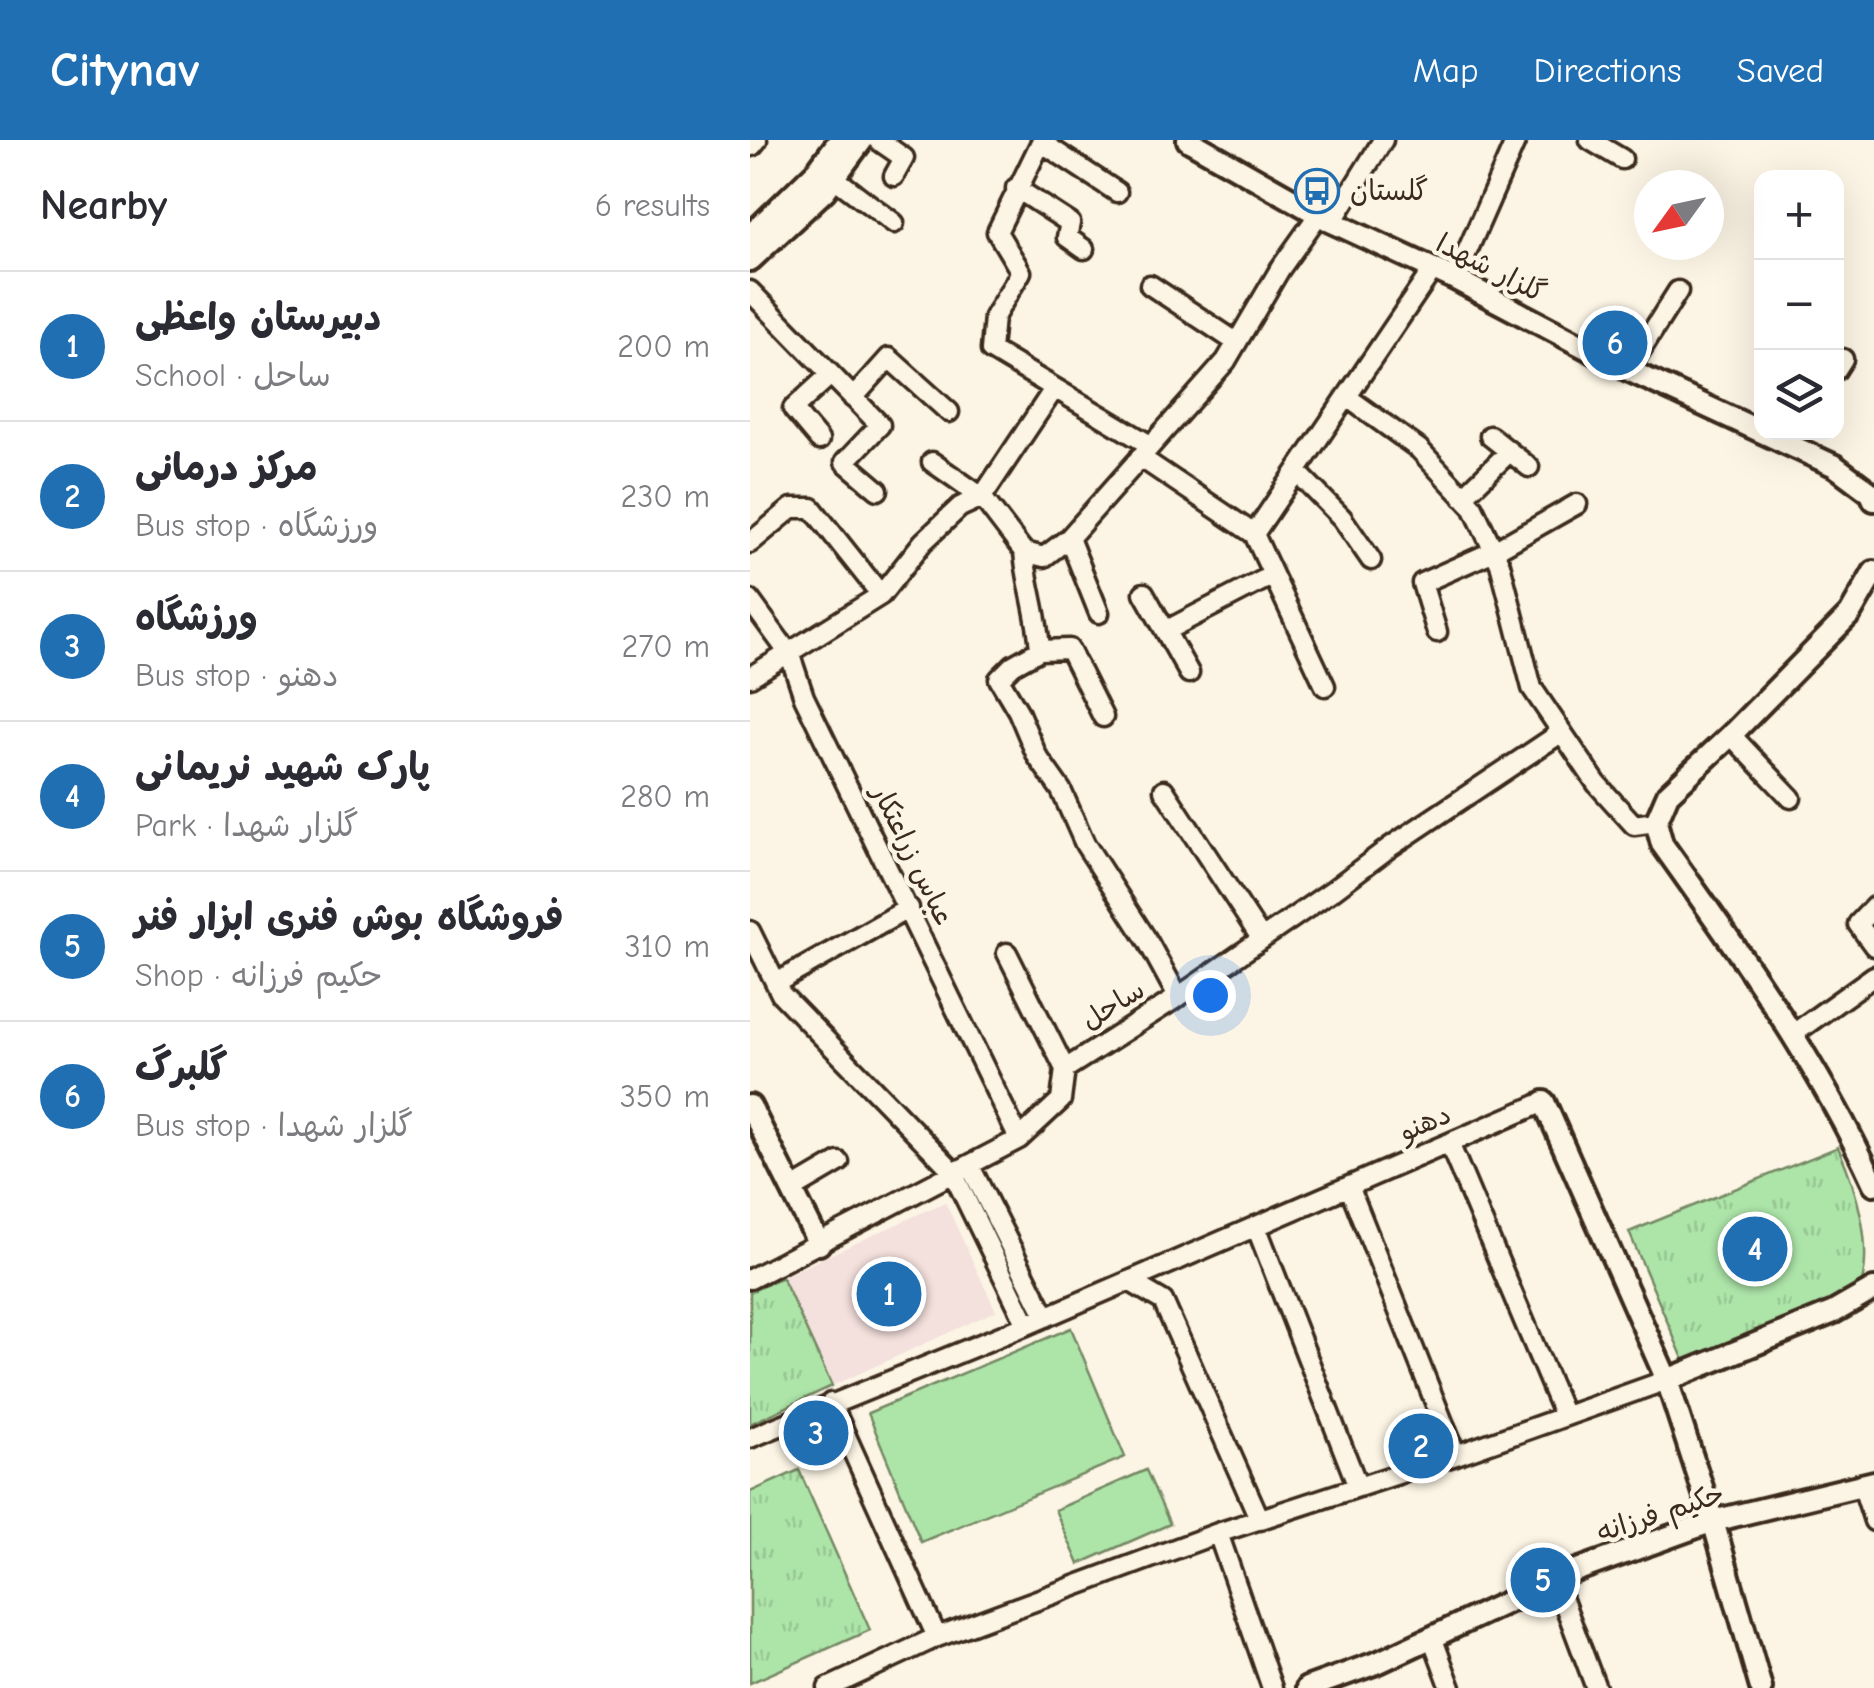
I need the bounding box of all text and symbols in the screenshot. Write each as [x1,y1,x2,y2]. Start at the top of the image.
text: Citynav [50,43,199,98]
text: Map [1413,50,1479,91]
text: Directions [1534,50,1682,91]
text: Saved [1737,50,1824,91]
bus stop icon: گلستان [1294,168,1340,214]
north arrow [1634,170,1724,260]
map controls [1754,170,1844,440]
button: + [1754,170,1844,260]
place label: گلستان [1350,174,1428,207]
text: Nearby [40,181,167,230]
text: 6 results [595,187,710,224]
street label: گلزار شهدا [1431,226,1551,309]
button: − [1754,260,1844,350]
text: دبیرستان واعظی [135,296,381,340]
pin: 6 [1582,306,1648,380]
text: 1 [66,328,79,365]
text: 200 m [617,328,710,365]
button: layers [1754,350,1844,440]
text: School · ساحل [135,357,331,394]
text: مرکز درمانی [135,446,318,490]
text: 2 [65,478,80,515]
text: 230 m [620,478,710,515]
text: Bus stop · ورزشگاه [135,507,378,544]
text: ورزشگاه [135,596,258,640]
text: 3 [65,628,80,665]
text: 270 m [622,628,710,665]
text: Bus stop · دهنو [135,657,339,694]
text: پارک شهید نریمانی [135,746,430,790]
text: 4 [65,778,80,815]
text: 280 m [620,778,710,815]
street label: عباس زراعتکار [864,778,961,931]
text: Park · گلزار شهدا [135,807,359,844]
text: فروشگاه بوش فنری ابزار فنر [135,896,564,940]
text: 5 [64,928,81,965]
text: 310 m [624,928,710,965]
text: Shop · حکیم فرزانه [135,957,382,994]
your location [1185,970,1236,1021]
street label: ساحل [1076,973,1150,1037]
text: گلبرگ [135,1046,227,1090]
text: 6 [64,1078,81,1115]
text: 350 m [620,1078,710,1115]
street label: دهنو [1393,1098,1457,1150]
text: Bus stop · گلزار شهدا [135,1107,413,1144]
pin: 4 [1722,1212,1788,1286]
pin: 1 [856,1256,922,1332]
pin: 3 [784,1396,848,1470]
pin: 2 [1388,1408,1454,1484]
street label: حکیم فرزانه [1592,1477,1730,1553]
pin: 5 [1510,1542,1576,1618]

